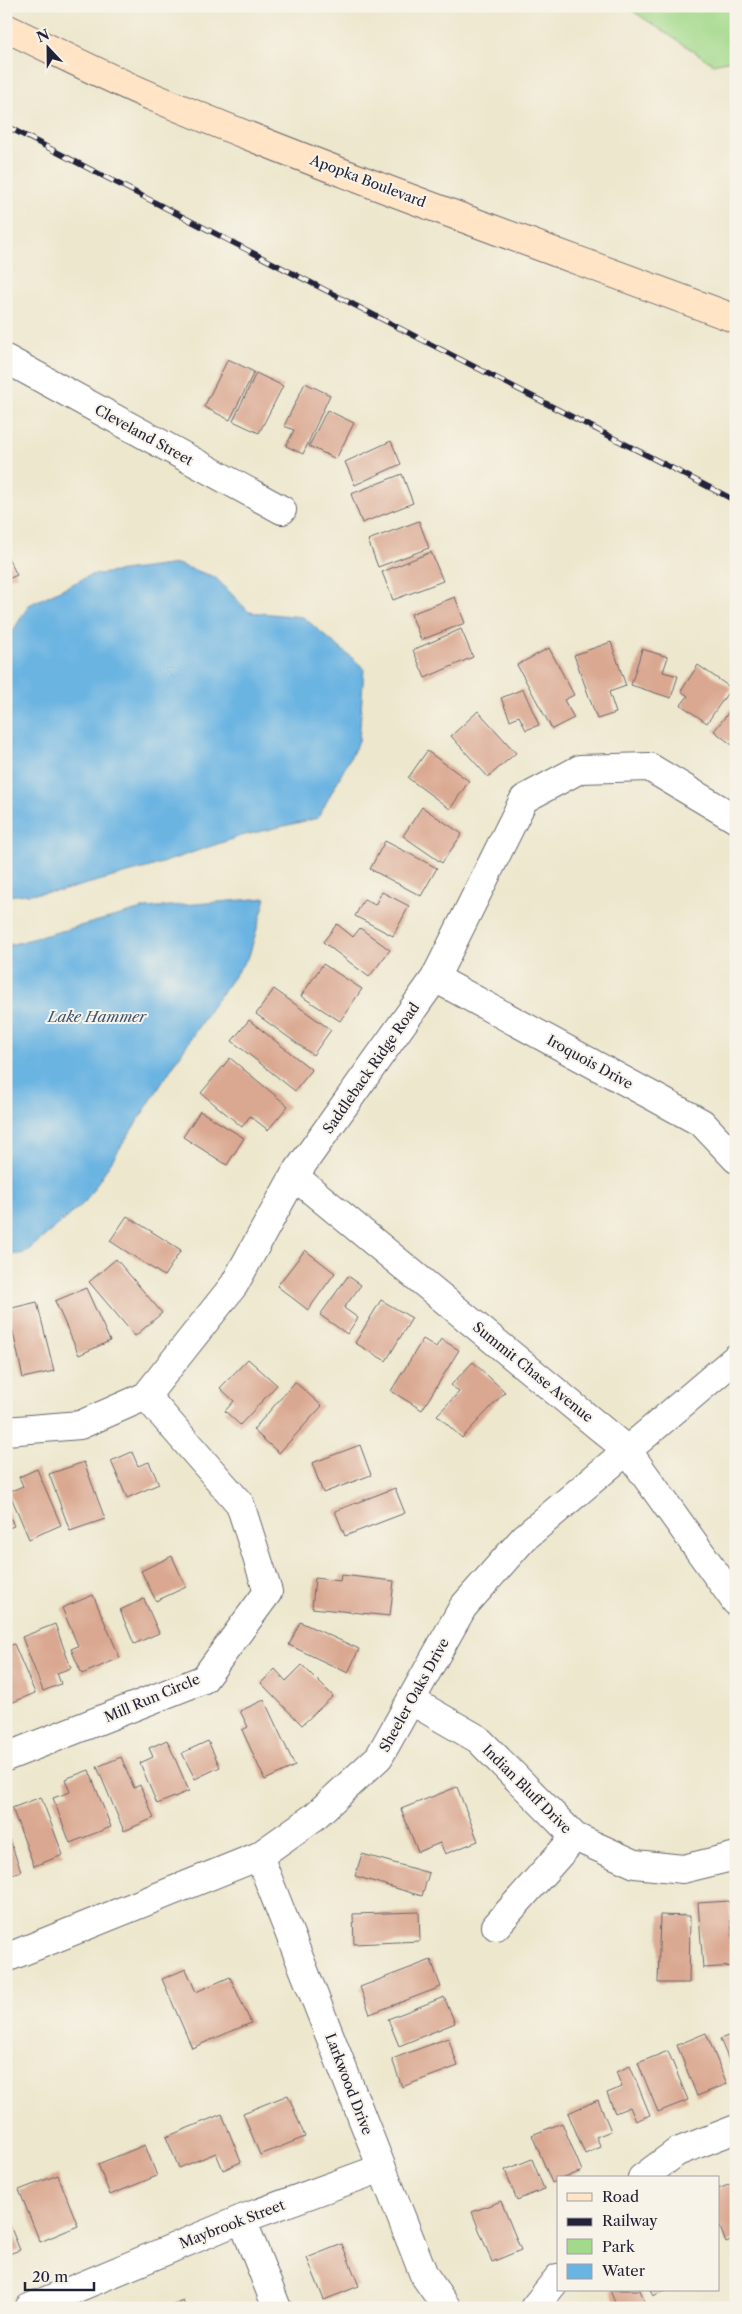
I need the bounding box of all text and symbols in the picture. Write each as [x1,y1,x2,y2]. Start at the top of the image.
north arrow [22,22,72,72]
text: N [34,25,52,47]
street label: Apopka Boulevard [307,150,429,212]
street label: Cleveland Street [92,401,196,470]
street label: Saddleback Ridge Road [319,999,423,1137]
water label: Lake Hammer [47,1007,147,1026]
street label: Iroquois Drive [544,1031,636,1093]
street label: Summit Chase Avenue [469,1318,597,1426]
street label: Sheeler Oaks Drive [375,1635,453,1755]
street label: Mill Run Circle [102,1670,203,1726]
street label: Indian Bluff Drive [479,1741,576,1838]
street label: Larkwood Drive [321,2031,377,2137]
legend [557,2176,720,2292]
text: Road [602,2187,639,2206]
street label: Maybrook Street [177,2196,287,2252]
text: Railway [602,2211,658,2230]
text: Park [602,2237,636,2256]
scale bar [25,2259,94,2291]
text: Water [601,2261,646,2280]
text: 20 m [32,2267,68,2286]

